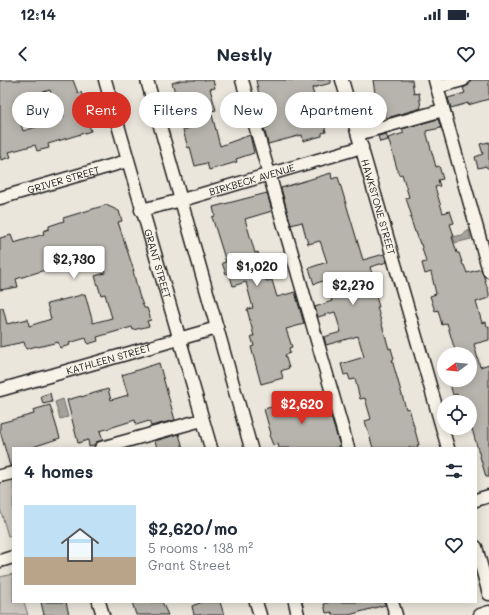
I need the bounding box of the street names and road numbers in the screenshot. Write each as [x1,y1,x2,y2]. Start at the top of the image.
street label: HAWKSTONE STREET [358,157,399,257]
street label: BIRKBECK AVENUE [207,160,297,199]
street label: GRIVER STREET [26,162,102,197]
street label: GRANT STREET [141,227,175,300]
street label: KATHLEEN STREET [65,340,153,378]

